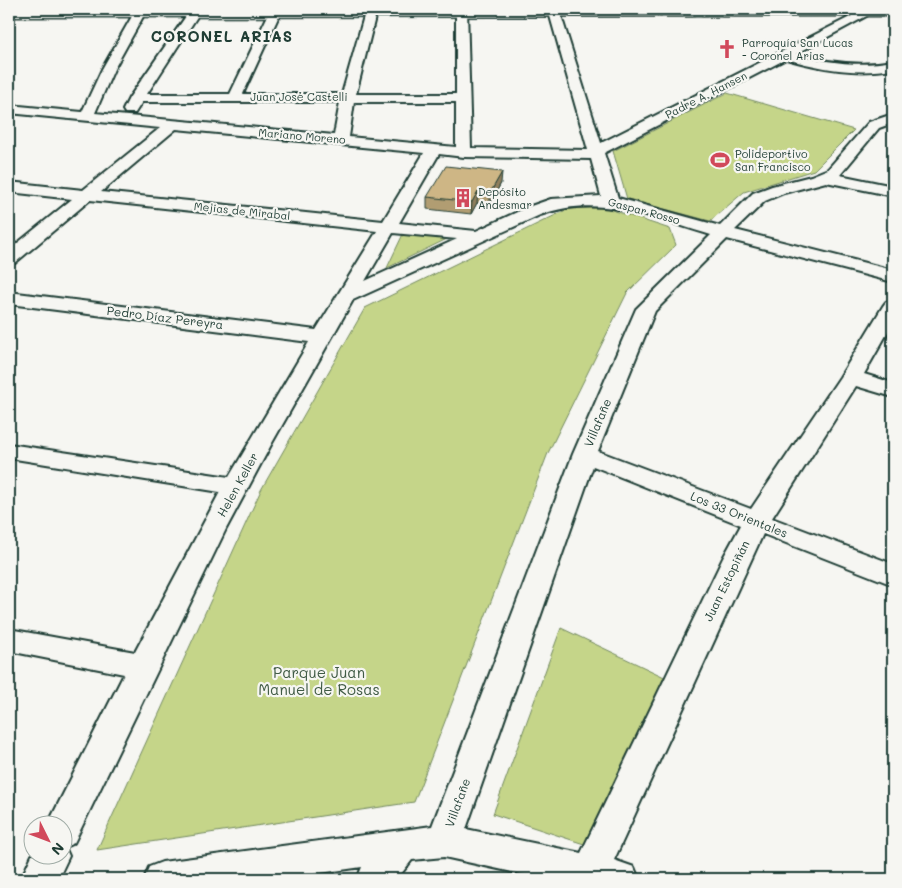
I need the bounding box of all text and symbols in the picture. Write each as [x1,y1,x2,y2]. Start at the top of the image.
district label: CORONEL ARIAS [151,26,293,46]
place label: Parroquía San Lucas - Coronel Arias [742,35,853,63]
church icon: Parroquía San Lucas - Coronel Arias [716,38,738,60]
street label: Padre A. Hansen [662,67,749,122]
street label: Juan José Castelli [250,89,348,104]
street label: Mariano Moreno [258,124,347,147]
place label: Polideportivo San Francisco [735,146,811,174]
sports icon: Polideportivo San Francisco [709,149,731,171]
place label: Depósito Andesmar [478,184,532,212]
building icon: Depósito Andesmar [452,187,474,209]
street label: Gaspar Rosso [607,194,682,227]
street label: Mejias de Mirabal [193,198,291,223]
street label: Pedro Díaz Pereyra [106,302,224,332]
street label: Villafañe [580,396,614,449]
street label: Helen Keller [213,450,261,519]
street label: Los 33 Orientales [688,487,790,541]
street label: Juan Estopiñán [700,537,753,624]
park label: Parque Juan Manuel de Rosas [258,662,380,699]
street label: Villafañe [441,776,473,829]
north arrow [22,816,72,866]
text: N [47,839,69,859]

